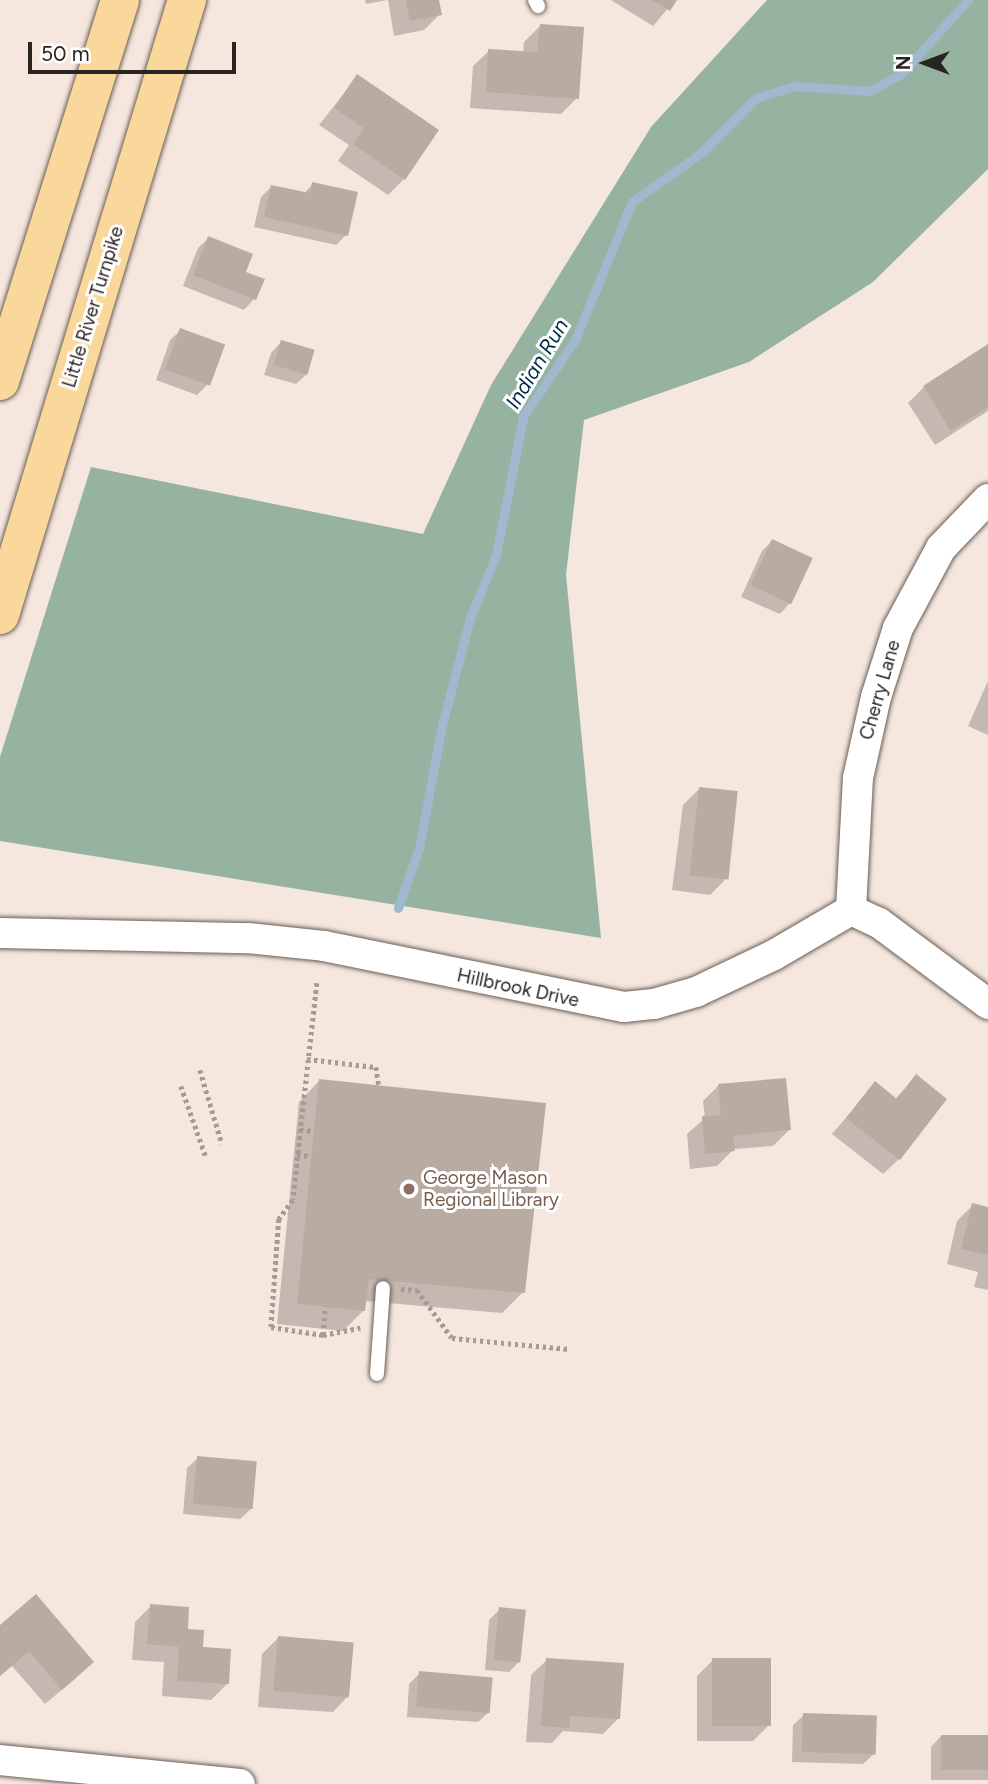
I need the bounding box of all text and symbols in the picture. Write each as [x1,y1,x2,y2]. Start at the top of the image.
scale bar [32,28,240,72]
north arrow [890,28,960,98]
text: 50 m [41,41,90,66]
text: N [892,56,915,70]
street label: Little River Turnpike [58,224,128,390]
water label: Indian Run [500,314,574,414]
street label: Cherry Lane [855,637,905,743]
street label: Hillbrook Drive [455,964,581,1012]
place label: George Mason Regional Library [423,1167,559,1211]
marker: George Mason Regional Library [401,1181,417,1197]

